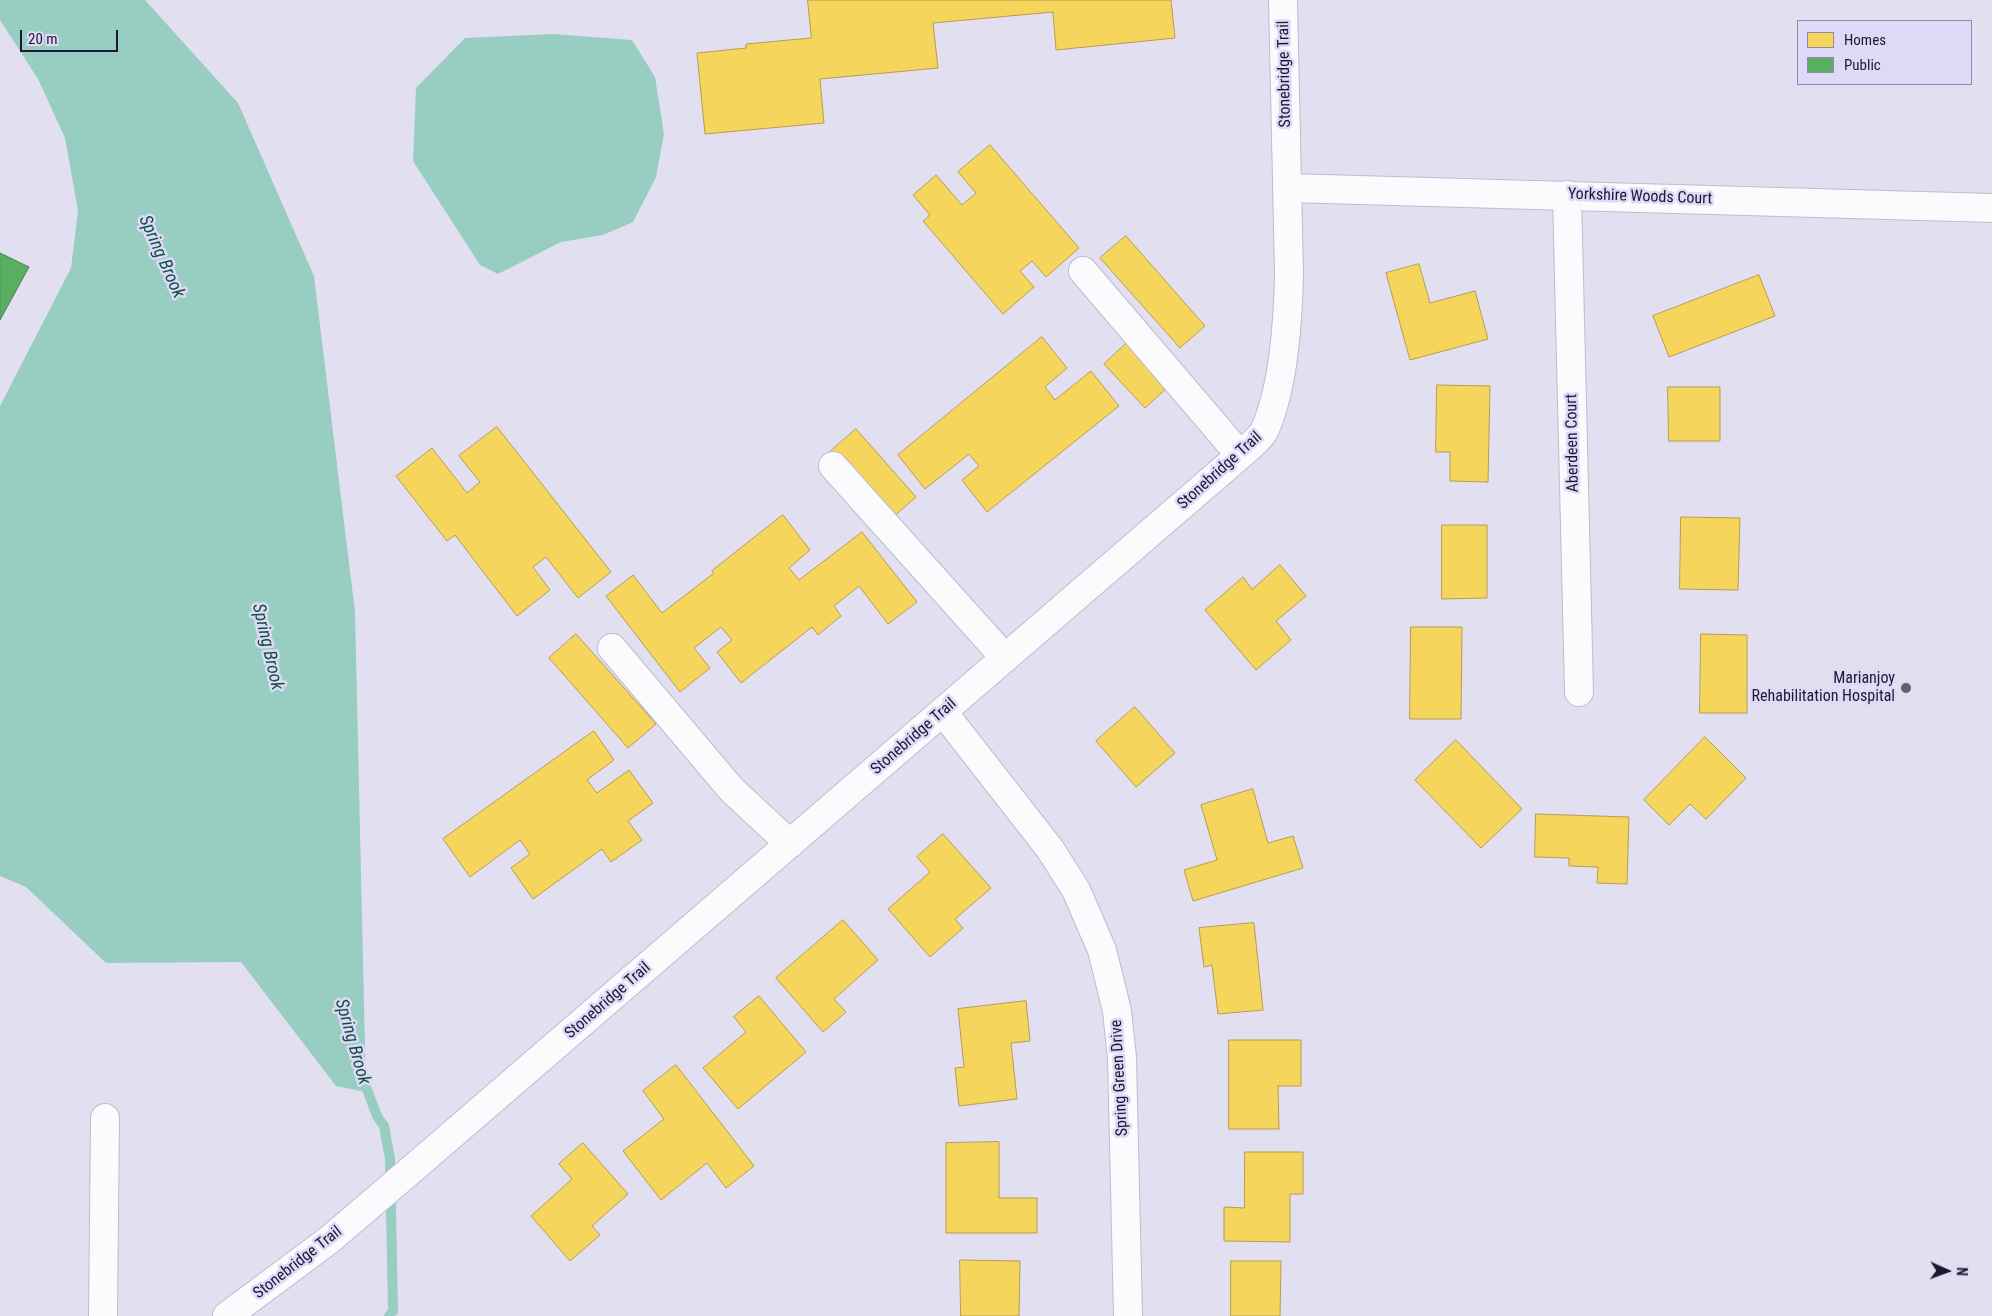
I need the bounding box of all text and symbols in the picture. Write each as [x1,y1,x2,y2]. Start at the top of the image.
scale bar [22,20,120,52]
street label: Stonebridge Trail [1274,20,1296,128]
legend [1797,20,1972,85]
text: 20 m [28,30,58,48]
text: Homes [1844,31,1886,49]
text: Public [1844,56,1881,74]
street label: Yorkshire Woods Court [1568,185,1712,209]
water label: Spring Brook [133,212,189,302]
street label: Aberdeen Court [1563,394,1583,492]
street label: Stonebridge Trail [1174,428,1266,514]
water label: Spring Brook [247,602,287,692]
place label: Marianjoy Rehabilitation Hospital [1752,669,1895,707]
marker: Marianjoy Rehabilitation Hospital [1899,681,1913,695]
street label: Stonebridge Trail [867,695,961,779]
street label: Stonebridge Trail [561,959,655,1043]
water label: Spring Brook [329,997,375,1087]
street label: Spring Green Drive [1107,1019,1133,1137]
street label: Stonebridge Trail [250,1223,346,1303]
north arrow [1922,1246,1972,1296]
text: N [1954,1267,1970,1276]

